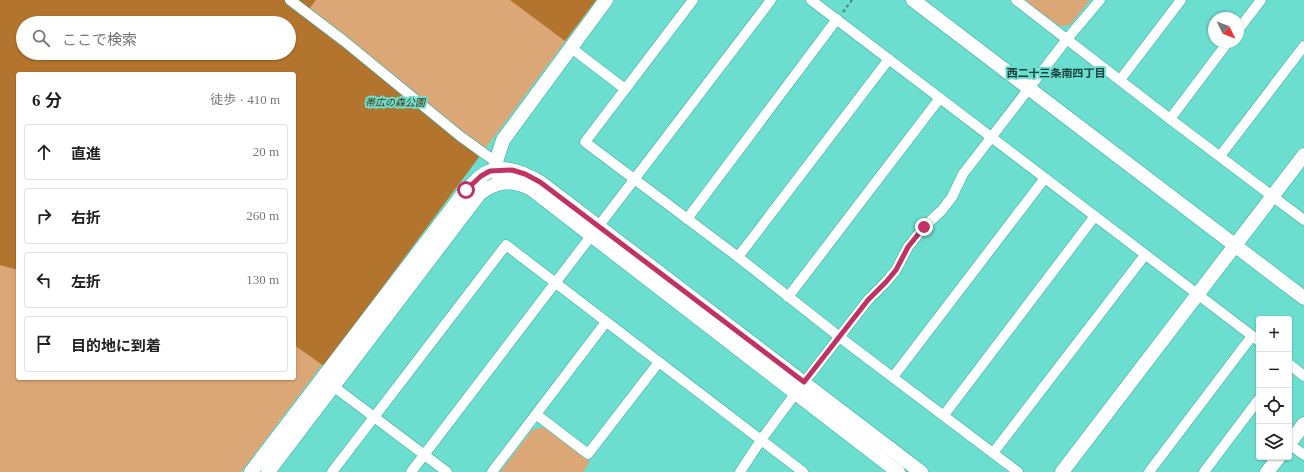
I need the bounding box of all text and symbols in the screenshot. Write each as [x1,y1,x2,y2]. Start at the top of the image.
north arrow [1208,12,1244,48]
search box [16,16,296,60]
icon: search [30,27,52,49]
text: ここで検索 [62,32,137,48]
district label: 西二十三条南四丁目 [1007,67,1106,79]
text: 6 分 [32,91,62,110]
text: 徒歩 · 410 m [210,92,280,107]
park label: 帯広の森公園 [365,97,427,108]
icon: ahead [33,141,55,163]
text: 20 m [253,144,279,159]
text: 直進 [71,146,101,162]
route start [457,181,475,199]
icon: right [33,205,55,227]
text: 260 m [246,208,279,223]
text: 右折 [71,210,101,226]
route end [915,218,933,236]
icon: left [33,269,55,291]
text: 130 m [246,272,279,287]
text: 左折 [71,274,101,290]
map controls [1256,316,1292,460]
button: + [1256,316,1292,352]
icon: arrive [33,333,55,355]
text: 目的地に到着 [71,338,161,354]
button: − [1256,352,1292,388]
button: locate [1256,388,1292,424]
button: layers [1256,424,1292,460]

